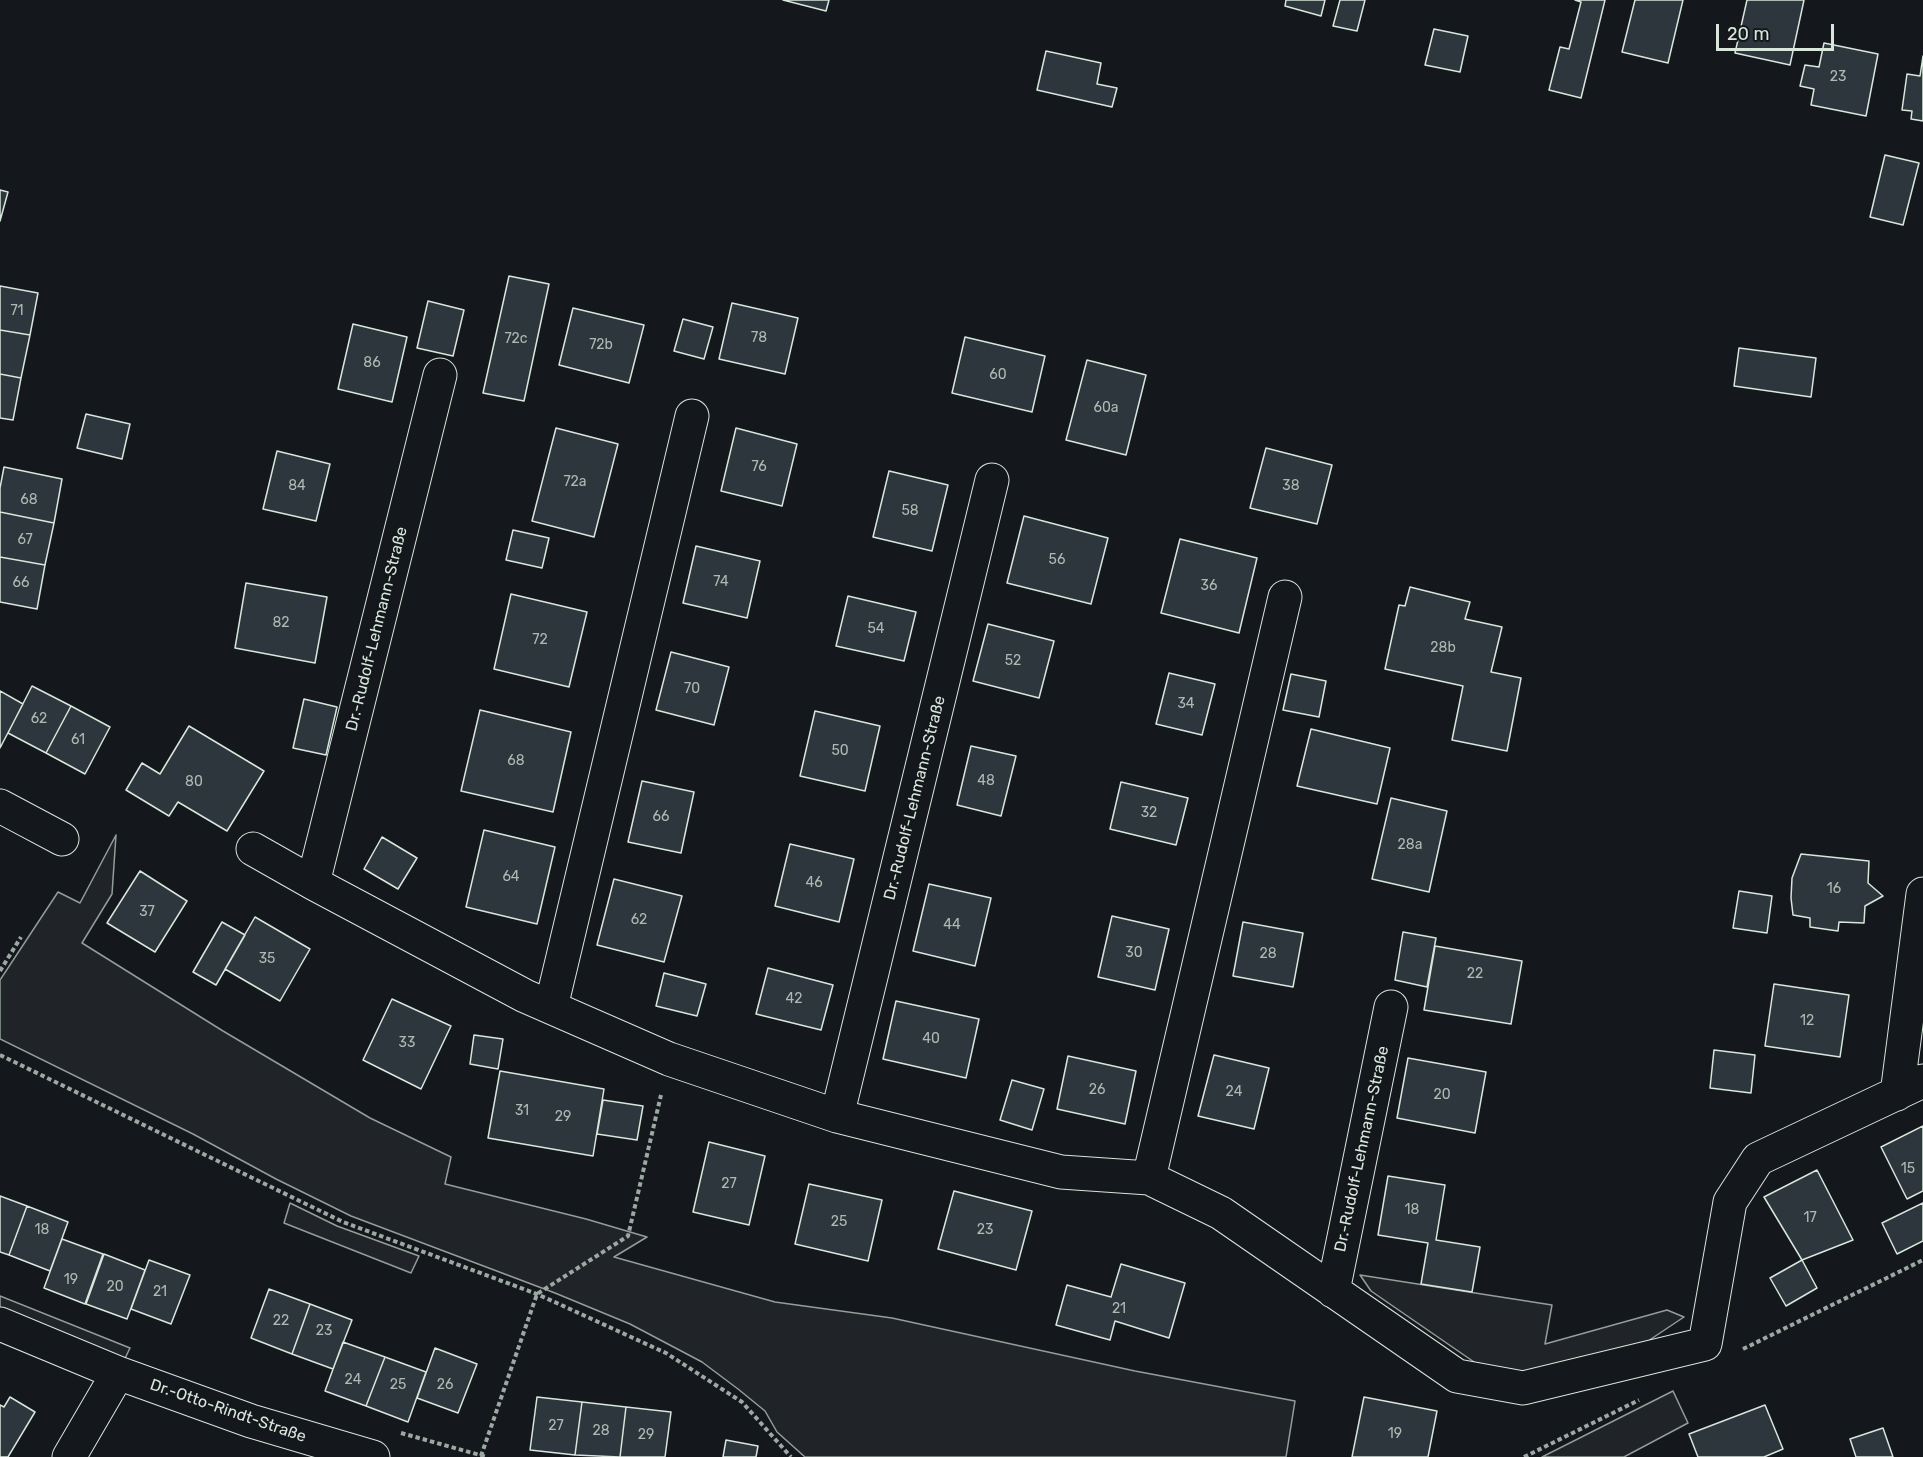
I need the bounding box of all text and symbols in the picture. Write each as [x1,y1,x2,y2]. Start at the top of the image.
scale bar [1719,12,1838,50]
text: 20 m [1727,23,1769,45]
house number: 23 [1830,69,1846,85]
house number: 71 [10,303,24,319]
house number: 78 [751,330,767,346]
house number: 72c [504,331,528,347]
house number: 72b [589,337,613,353]
house number: 86 [363,355,381,371]
house number: 60 [989,367,1007,383]
house number: 60a [1093,400,1119,416]
house number: 76 [751,459,767,475]
house number: 72a [563,474,587,490]
house number: 84 [288,478,306,494]
house number: 38 [1282,478,1300,494]
house number: 68 [20,492,38,508]
house number: 58 [901,503,919,519]
street label: Dr.-Rudolf-Lehmann-Straße [342,525,412,733]
house number: 67 [17,532,33,548]
house number: 56 [1049,552,1065,568]
house number: 74 [713,574,729,590]
house number: 66 [13,575,29,591]
house number: 36 [1201,578,1217,594]
house number: 82 [272,615,290,631]
house number: 54 [867,621,885,637]
house number: 72 [532,632,548,648]
house number: 28b [1430,640,1456,656]
house number: 52 [1005,653,1021,669]
house number: 70 [684,681,700,697]
street label: Dr.-Rudolf-Lehmann-Straße [880,694,950,902]
house number: 34 [1177,696,1195,712]
house number: 62 [31,711,47,727]
house number: 61 [71,732,85,748]
house number: 50 [831,743,849,759]
house number: 68 [507,753,525,769]
house number: 48 [977,773,995,789]
house number: 80 [185,774,203,790]
house number: 32 [1141,805,1157,821]
house number: 66 [653,809,669,825]
house number: 28a [1398,837,1422,853]
house number: 64 [502,869,520,885]
house number: 46 [805,875,823,891]
house number: 16 [1827,881,1841,897]
house number: 37 [139,904,155,920]
house number: 62 [631,912,647,928]
house number: 44 [943,917,961,933]
house number: 30 [1125,945,1143,961]
house number: 28 [1259,946,1277,962]
house number: 35 [259,951,275,967]
house number: 22 [1467,966,1483,982]
house number: 42 [786,991,802,1007]
house number: 12 [1800,1013,1814,1029]
house number: 40 [922,1031,940,1047]
house number: 33 [399,1035,415,1051]
street label: Dr.-Rudolf-Lehmann-Straße [1331,1044,1393,1254]
house number: 26 [1089,1082,1105,1098]
house number: 24 [1226,1084,1242,1100]
house number: 20 [1433,1087,1451,1103]
house number: 31 [515,1103,529,1119]
house number: 29 [555,1109,571,1125]
house number: 15 [1901,1161,1915,1177]
house number: 27 [721,1176,737,1192]
house number: 18 [1405,1202,1419,1218]
house number: 17 [1803,1210,1817,1226]
house number: 25 [831,1214,847,1230]
house number: 18 [35,1222,49,1238]
house number: 23 [977,1222,993,1238]
house number: 19 [64,1272,78,1288]
house number: 20 [106,1279,124,1295]
house number: 21 [153,1284,167,1300]
house number: 21 [1112,1301,1126,1317]
house number: 22 [273,1313,289,1329]
house number: 23 [316,1323,332,1339]
house number: 24 [345,1372,361,1388]
street label: Dr.-Otto-Rindt-Straße [147,1375,309,1447]
house number: 25 [390,1377,406,1393]
house number: 26 [437,1377,453,1393]
house number: 27 [548,1418,564,1434]
house number: 28 [592,1423,610,1439]
house number: 19 [1388,1426,1402,1442]
house number: 29 [638,1427,654,1443]

